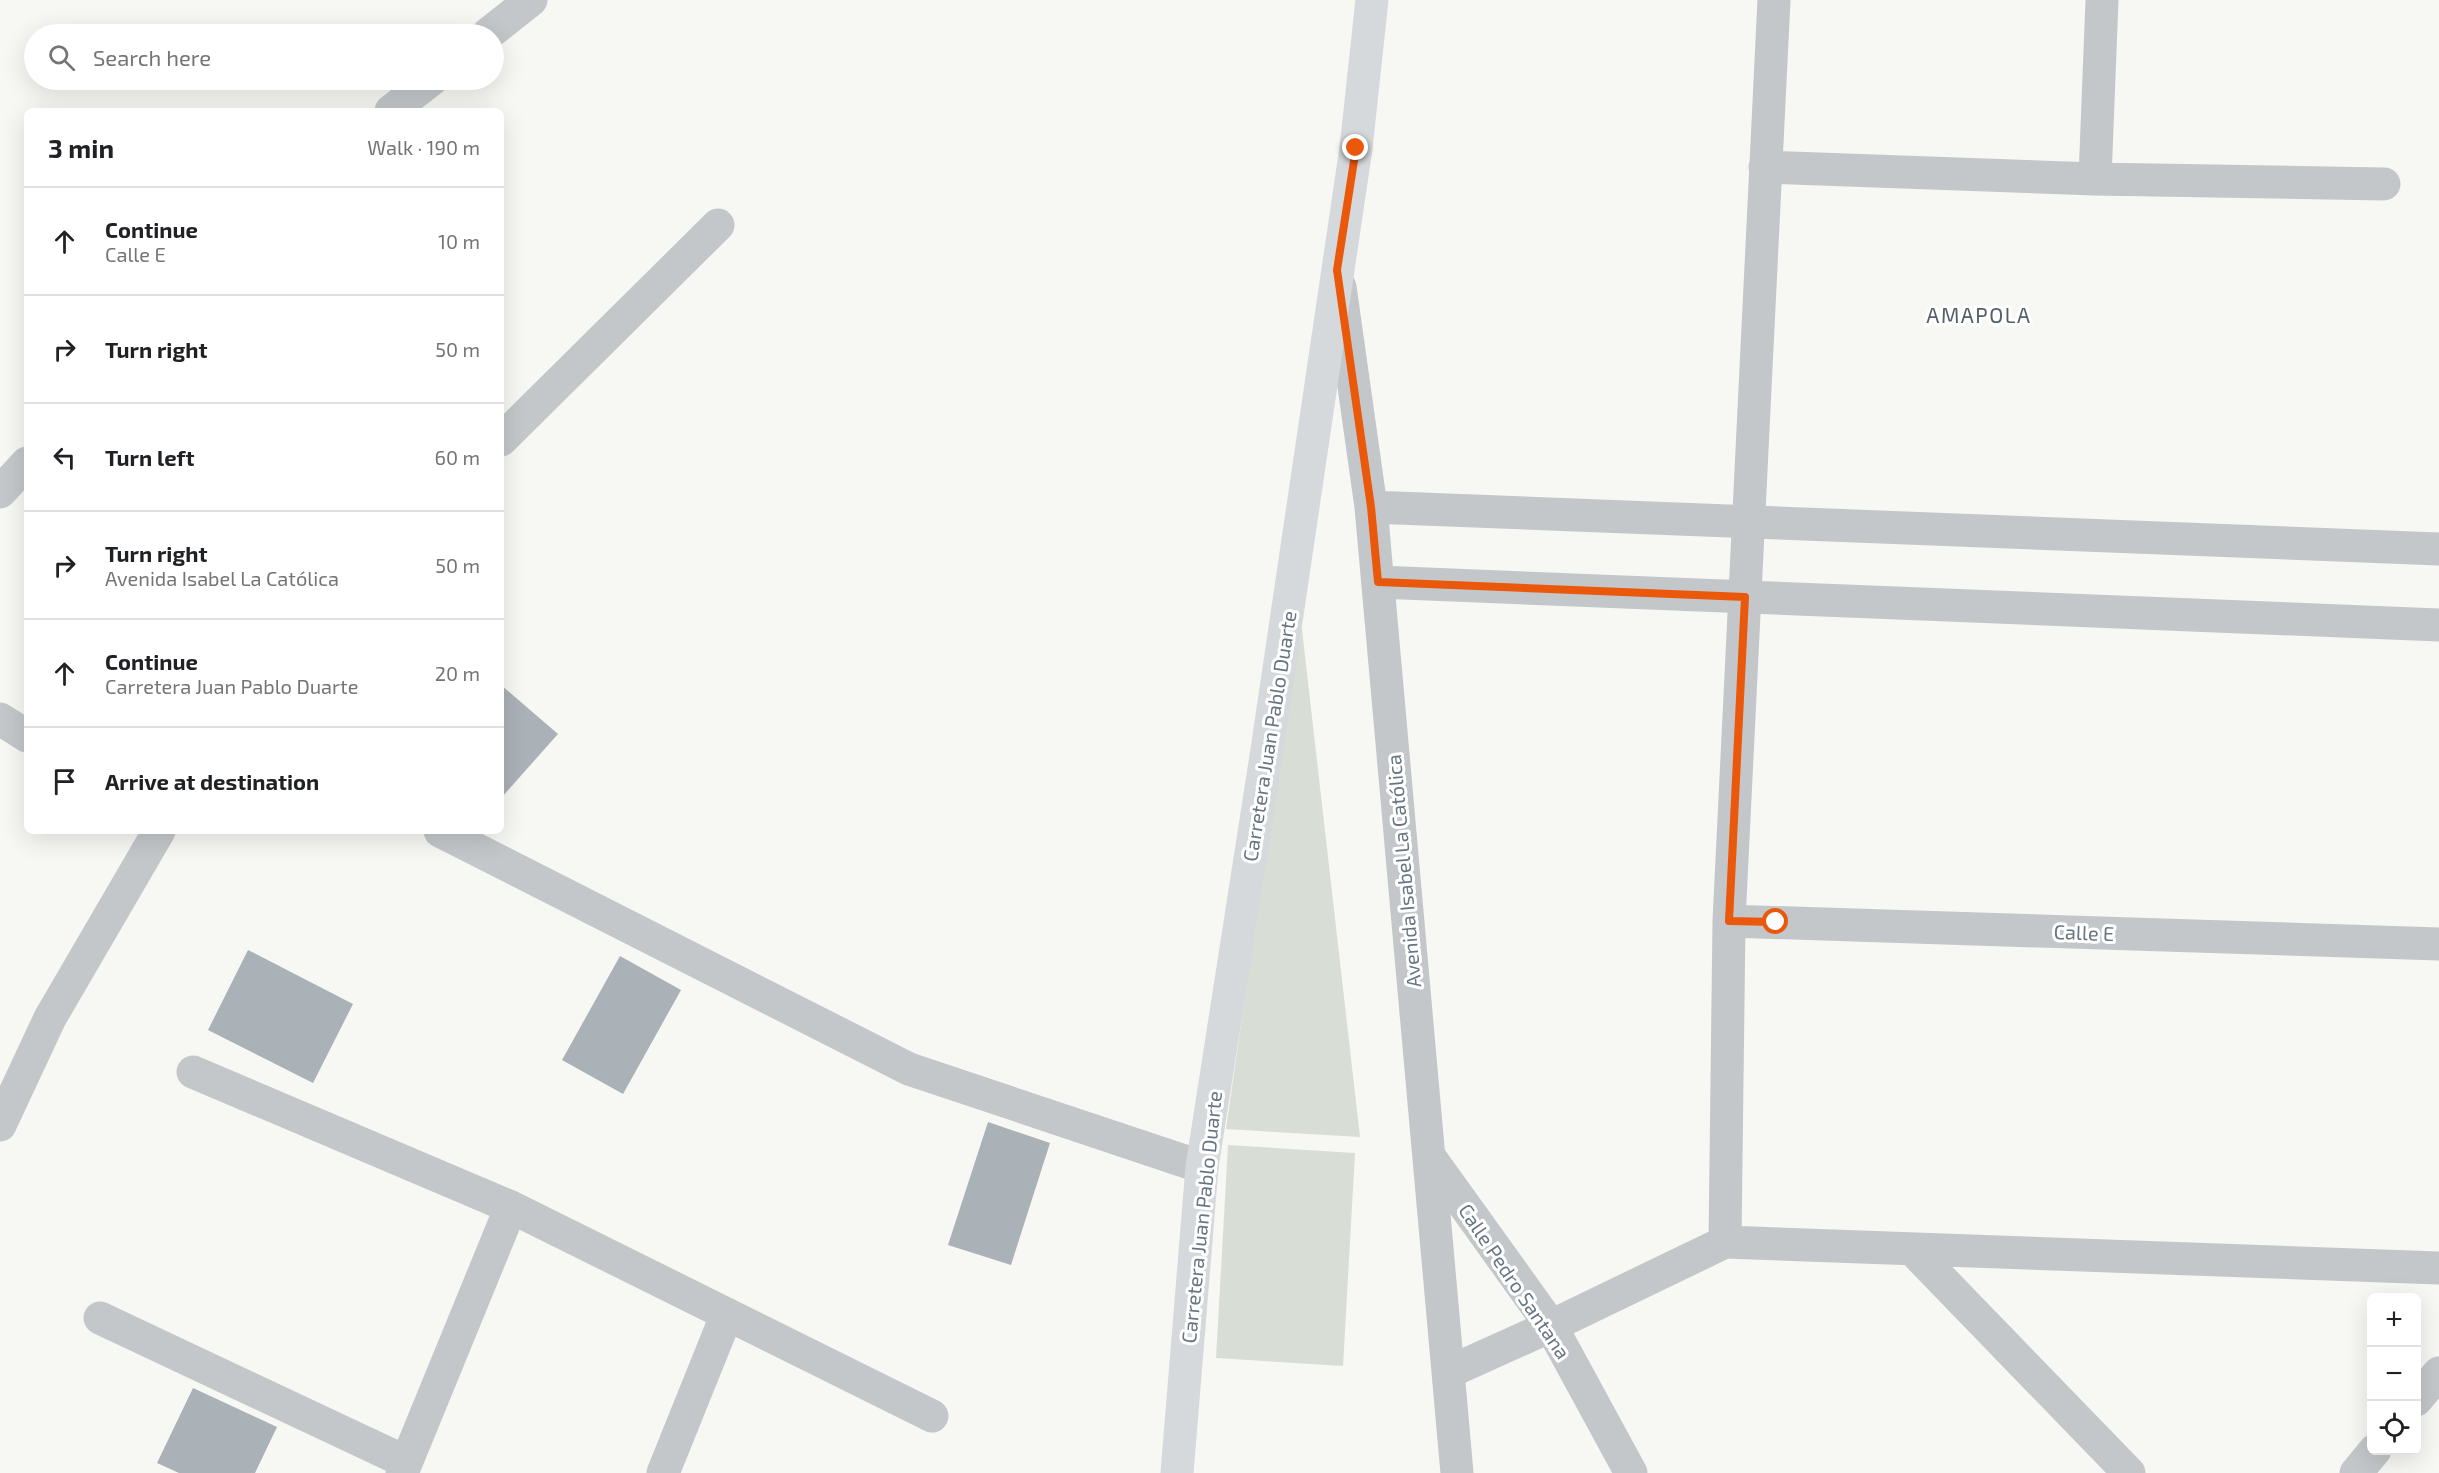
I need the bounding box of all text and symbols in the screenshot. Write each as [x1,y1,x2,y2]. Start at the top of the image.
search box [24,24,504,90]
icon: search [45,41,78,74]
text: Search here [93,44,211,70]
text: 3 min [48,132,114,163]
route end [1342,134,1368,160]
text: Walk · 190 m [367,135,480,159]
text: Continue [105,216,198,242]
icon: ahead [48,225,81,258]
text: 10 m [438,229,480,253]
text: Calle E [105,242,166,266]
district label: AMAPOLA [1926,302,2032,327]
icon: right [48,333,81,366]
text: Turn right [105,336,207,362]
text: 50 m [435,337,480,361]
icon: left [48,441,81,474]
text: Turn left [105,444,194,470]
text: 60 m [435,445,480,469]
text: Turn right [105,540,207,566]
icon: right [48,549,81,582]
text: 50 m [435,553,480,577]
text: Avenida Isabel La Católica [105,566,339,590]
street label: Carretera Juan Pablo Duarte [1237,609,1301,863]
text: Continue [105,648,198,674]
icon: ahead [48,657,81,690]
text: 20 m [435,661,480,685]
text: Carretera Juan Pablo Duarte [105,674,358,698]
street label: Avenida Isabel La Católica [1381,753,1425,989]
icon: arrive [48,765,81,798]
text: Arrive at destination [105,768,319,794]
route start [1762,908,1788,934]
street label: Calle E [2053,919,2115,945]
street label: Carretera Juan Pablo Duarte [1176,1090,1226,1344]
street label: Calle Pedro Santana [1454,1199,1576,1363]
map controls [2367,1293,2421,1455]
button: + [2367,1293,2421,1347]
button: − [2367,1347,2421,1401]
button: locate [2367,1401,2421,1455]

